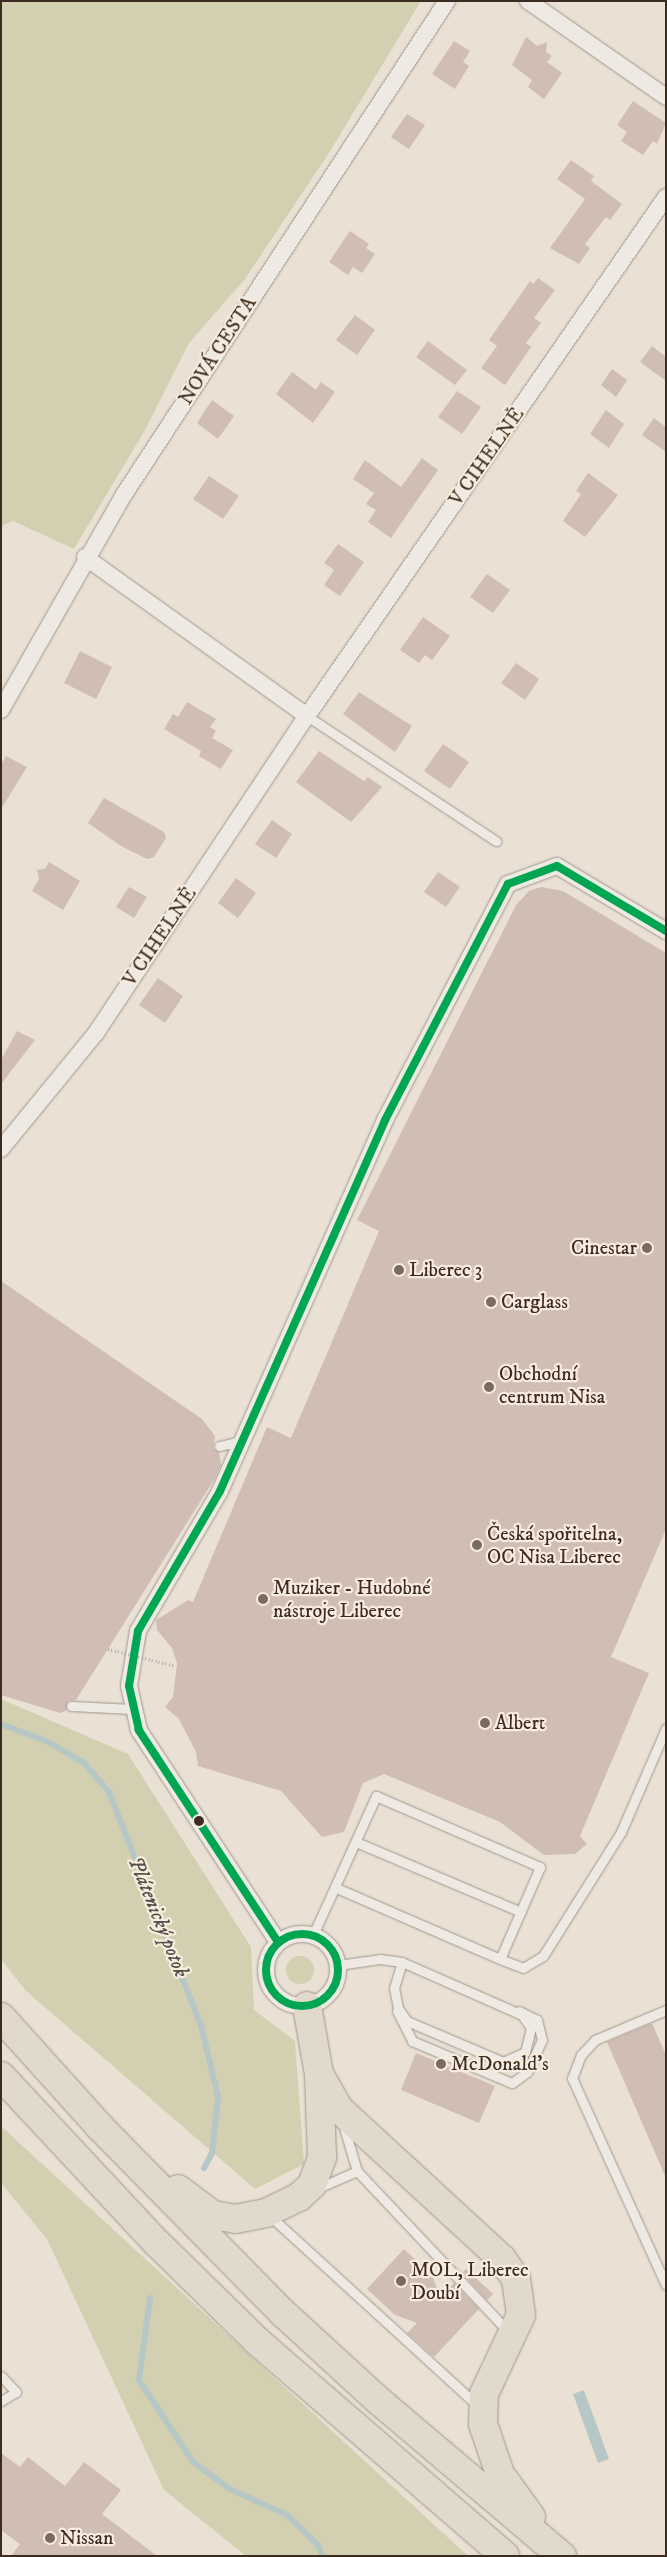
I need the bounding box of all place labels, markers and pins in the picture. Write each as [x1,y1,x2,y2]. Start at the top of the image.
place label: Cinestar [571,1236,637,1260]
marker: Cinestar [641,1242,653,1254]
place label: Liberec 3 [409,1258,482,1282]
marker: Liberec 3 [393,1264,405,1276]
place label: Carglass [501,1290,568,1314]
marker: Carglass [485,1296,497,1308]
place label: Obchodní centrum Nisa [499,1363,605,1410]
marker: Obchodní centrum Nisa [483,1381,495,1393]
place label: Česká spořitelna, OC Nisa Liberec [487,1522,622,1569]
marker: Česká spořitelna, OC Nisa Liberec [471,1539,483,1551]
place label: Muziker - Hudobné nástroje Liberec [273,1576,430,1623]
marker: Muziker - Hudobné nástroje Liberec [257,1593,269,1605]
place label: Albert [495,1711,545,1735]
marker: Albert [479,1717,491,1729]
unlabelled marker [194,1816,204,1826]
place label: McDonald's [451,2052,549,2076]
marker: McDonald's [435,2058,447,2070]
place label: MOL, Liberec Doubí [411,2258,529,2305]
marker: MOL, Liberec Doubí [395,2275,407,2287]
place label: Nissan [60,2526,113,2550]
marker: Nissan [44,2532,56,2544]

